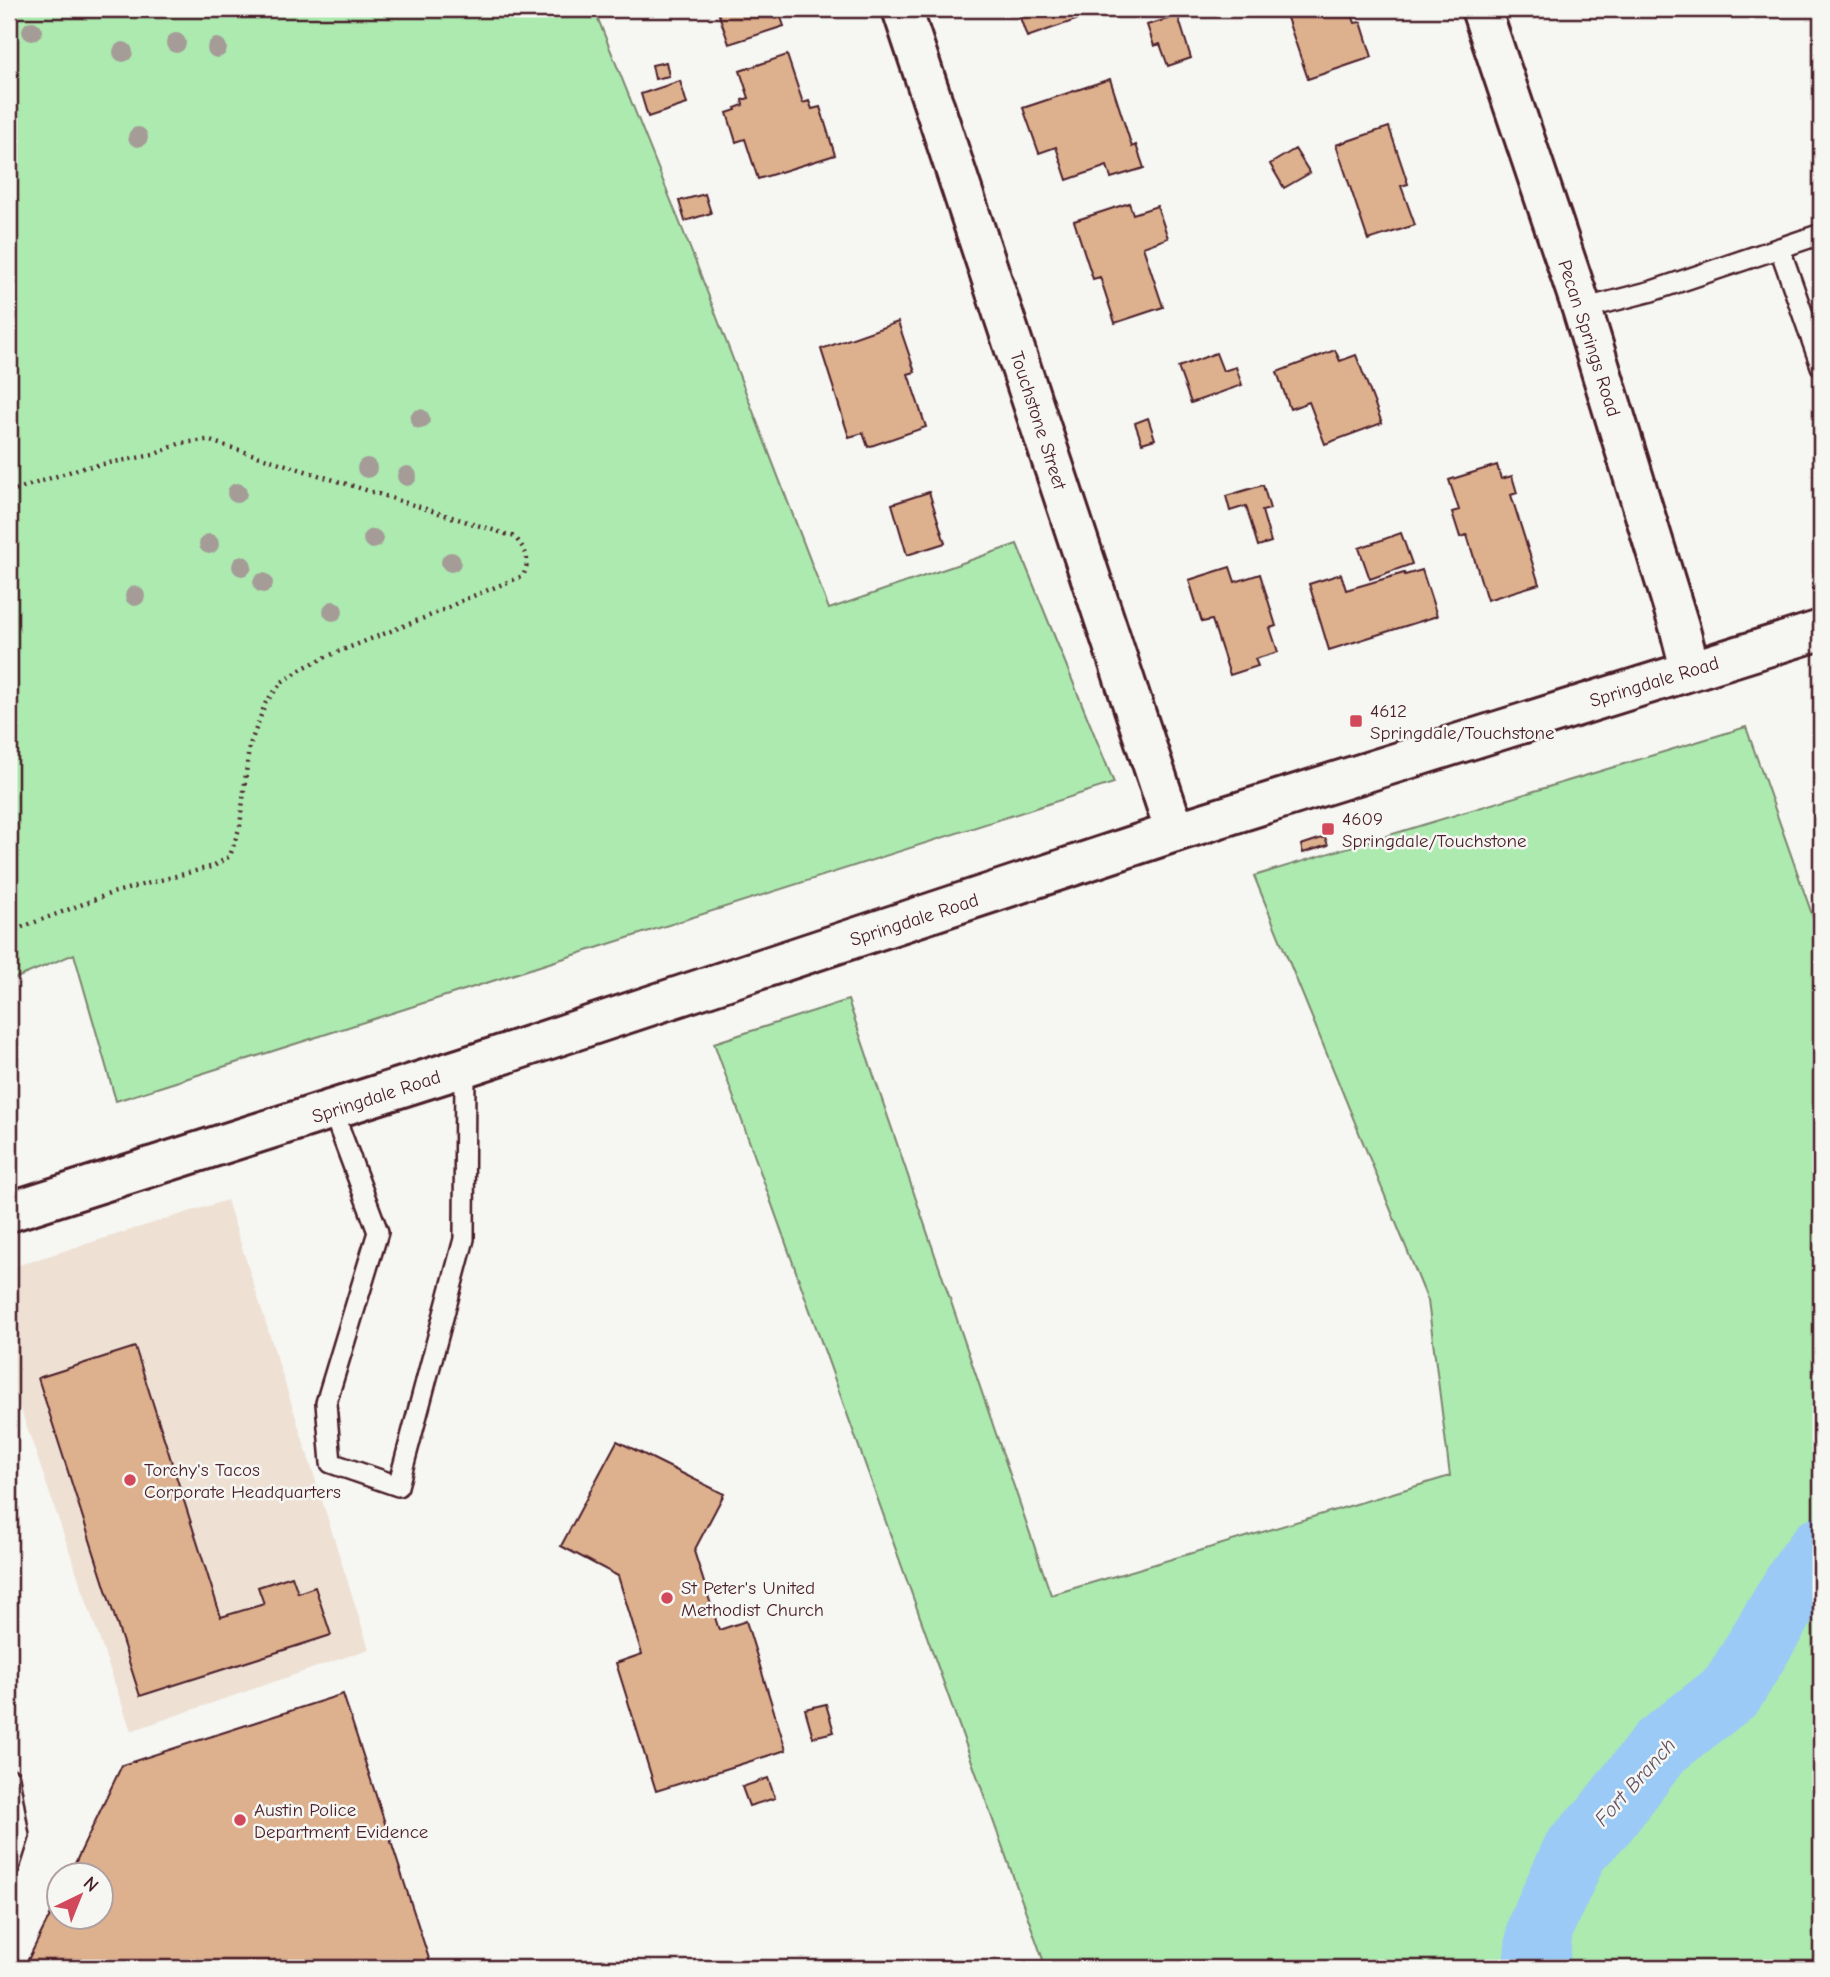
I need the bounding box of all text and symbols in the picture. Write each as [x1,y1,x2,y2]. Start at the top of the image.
street label: Pecan Springs Road [1553,257,1625,419]
street label: Touchstone Street [1005,348,1071,493]
street label: Springdale Road [1587,652,1722,712]
place label: 4612 Springdale/Touchstone [1370,700,1555,744]
marker: 4612 Springdale/Touchstone [1348,713,1364,729]
place label: 4609 Springdale/Touchstone [1342,808,1527,852]
marker: 4609 Springdale/Touchstone [1320,821,1336,837]
street label: Springdale Road [847,889,981,951]
street label: Springdale Road [309,1066,443,1128]
place label: Torchy's Tacos Corporate Headquarters [144,1459,341,1503]
marker: Torchy's Tacos Corporate Headquarters [122,1472,138,1488]
place label: St Peter's United Methodist Church [681,1577,824,1621]
marker: St Peter's United Methodist Church [659,1590,675,1606]
water label: Fort Branch [1589,1733,1681,1831]
place label: Austin Police Department Evidence [254,1799,428,1843]
marker: Austin Police Department Evidence [232,1812,248,1828]
north arrow [46,1862,116,1932]
text: N [79,1872,103,1897]

